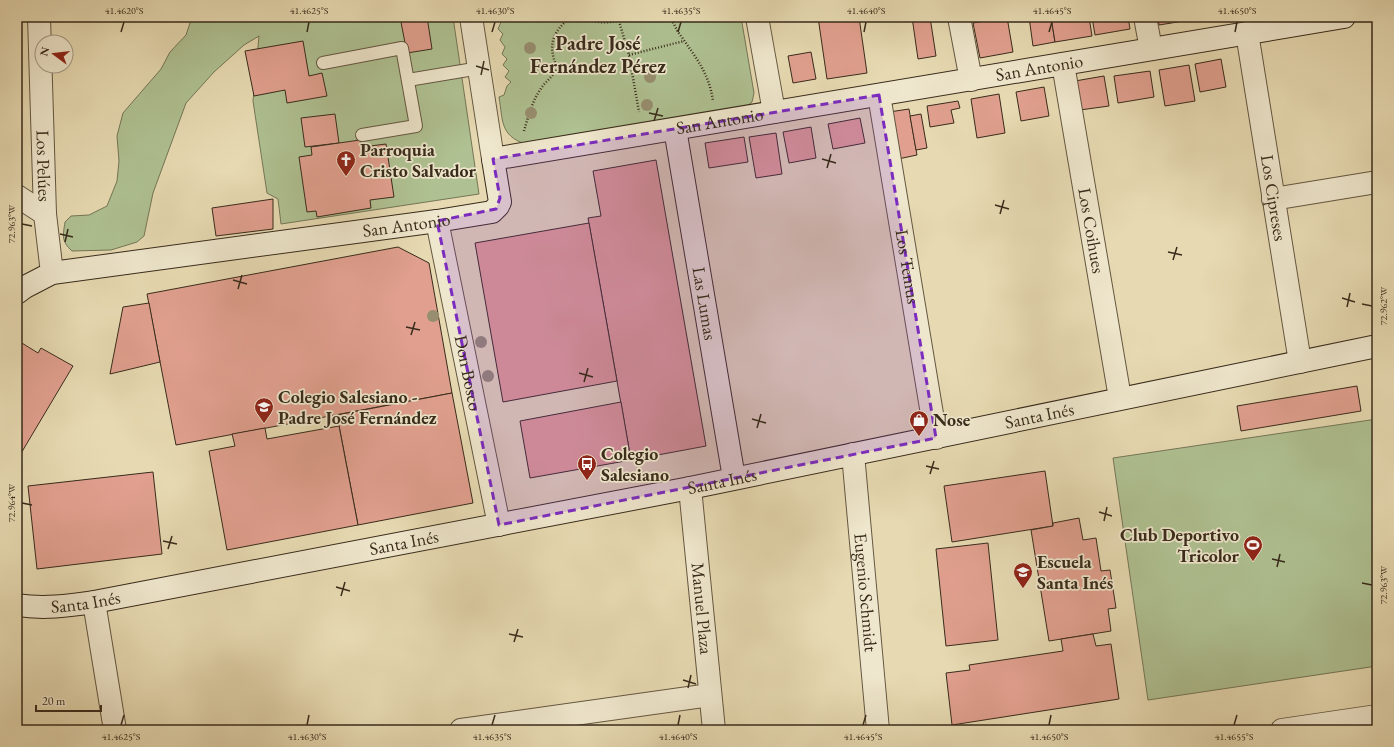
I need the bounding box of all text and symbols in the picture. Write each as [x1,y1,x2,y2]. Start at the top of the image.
text: 41.4620°S [105,4,144,17]
text: 41.4625°S [290,4,329,17]
text: 41.4630°S [476,4,515,17]
text: 41.4635°S [662,4,701,17]
text: 41.4640°S [847,4,886,17]
text: 41.4645°S [1033,4,1072,17]
text: 41.4650°S [1218,4,1257,17]
district label: Padre José Fernández Pérez [530,30,666,79]
north arrow [34,34,74,74]
text: N [36,45,52,58]
street label: San Antonio [994,49,1085,86]
street label: San Antonio [674,102,765,139]
street label: Los Pelúes [31,130,57,202]
place label: Parroquia Cristo Salvador [360,138,477,182]
church icon: Parroquia Cristo Salvador [335,149,357,177]
street label: Los Cipreses [1256,153,1292,243]
street label: Los Coihues [1073,186,1111,275]
text: 72.963°W [5,204,18,243]
street label: San Antonio [361,207,452,242]
street label: Los Temus [890,227,926,306]
street label: Las Lumas [687,265,723,342]
text: 72.962°W [1377,286,1390,325]
street label: Don Bosco [450,333,487,413]
place label: Colegio Salesiano - Padre José Fernández [278,385,437,429]
school or university icon: Colegio Salesiano - Padre José Fernández [253,396,275,424]
street label: Santa Inés [1003,397,1076,434]
place label: Nose [933,408,971,431]
shop icon: Nose [908,409,930,437]
place label: Colegio Salesiano [601,442,669,486]
bus stop icon: Colegio Salesiano [576,453,598,481]
street label: Santa Inés [685,462,759,499]
text: 72.964°W [5,483,18,522]
place label: Club Deportivo Tricolor [1120,523,1240,567]
street label: Santa Inés [367,524,441,560]
street label: Eugenio Schmidt [849,532,883,653]
sports icon: Club Deportivo Tricolor [1242,534,1264,562]
place label: Escuela Santa Inés [1037,550,1113,594]
street label: Manuel Plaza [686,561,719,656]
school or university icon: Escuela Santa Inés [1012,561,1034,589]
text: 72.963°W [1377,565,1390,604]
street label: Santa Inés [50,585,122,618]
scale bar [36,687,101,713]
text: 20 m [42,693,66,709]
text: 41.4625°S [102,730,141,743]
text: 41.4630°S [288,730,327,743]
text: 41.4635°S [473,730,512,743]
text: 41.4640°S [659,730,698,743]
text: 41.4645°S [844,730,883,743]
text: 41.4650°S [1030,730,1069,743]
text: 41.4655°S [1215,730,1254,743]

